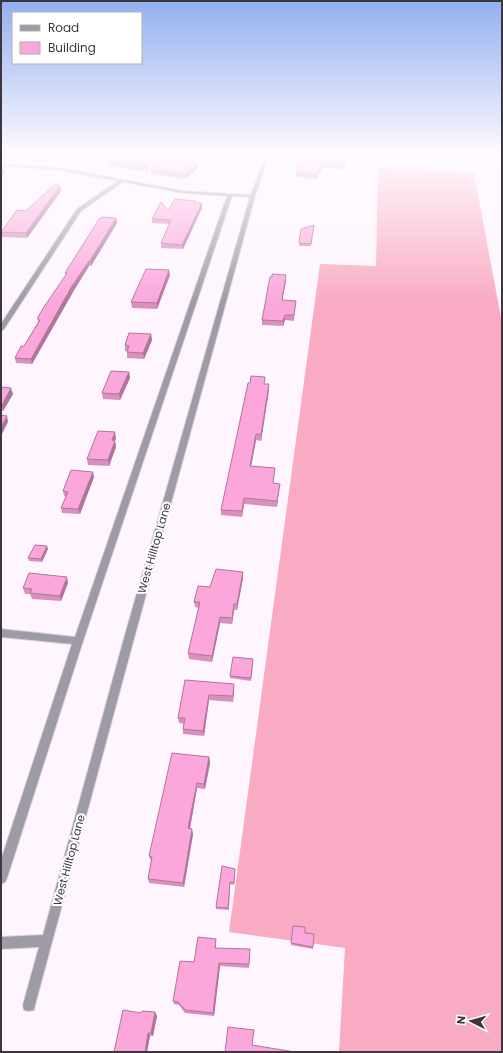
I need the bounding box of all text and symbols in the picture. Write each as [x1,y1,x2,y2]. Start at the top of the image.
legend [12,12,142,64]
text: Road [48,19,79,36]
text: Building [48,39,96,56]
street label: West Hilltop Lane [133,501,175,595]
street label: West Hilltop Lane [49,813,89,907]
north arrow [451,1001,491,1041]
text: N [453,1015,469,1025]

